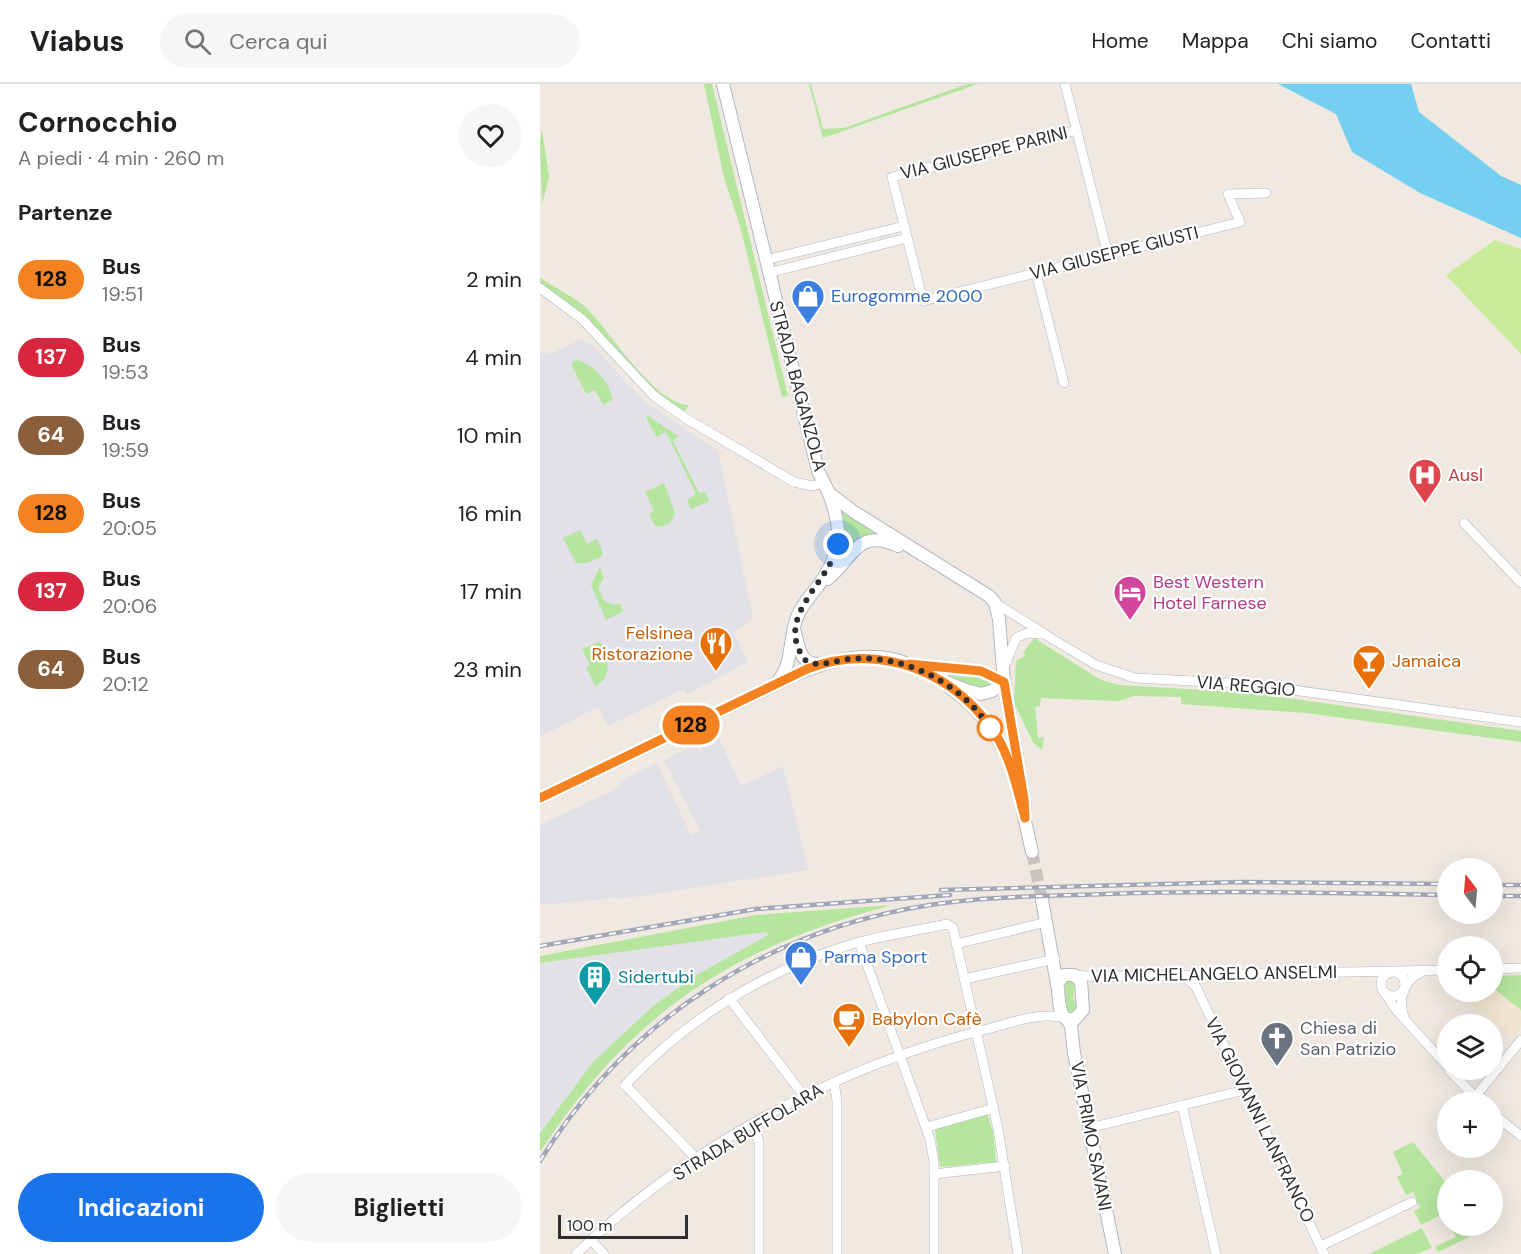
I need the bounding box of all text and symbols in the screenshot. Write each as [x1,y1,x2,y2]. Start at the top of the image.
search box [160,14,580,68]
text: Viabus [30,23,124,60]
icon: search [181,25,214,58]
text: Cerca qui [229,27,327,56]
text: Home [1091,27,1149,55]
text: Mappa [1182,27,1249,55]
text: Chi siamo [1282,27,1378,55]
text: Contatti [1411,27,1491,55]
text: Cornocchio [18,104,178,141]
button: heart [459,104,522,167]
street label: VIA GIUSEPPE PARINI [898,121,1070,185]
text: A piedi · 4 min · 260 m [18,145,224,171]
text: Partenze [18,198,113,227]
street label: VIA GIUSEPPE GIUSTI [1027,220,1201,286]
text: Bus [102,252,141,281]
text: 128 [35,265,67,293]
text: 2 min [466,265,522,294]
shop icon: Eurogomme 2000 [790,278,826,325]
text: 19:51 [102,281,143,307]
place label: Eurogomme 2000 [831,284,983,308]
street label: STRADA BAGANZOLA [764,298,832,474]
text: Bus [102,330,141,359]
text: 137 [35,343,67,371]
text: 4 min [465,343,522,372]
text: 19:53 [102,359,149,385]
text: Bus [102,408,141,437]
text: 64 [38,421,64,449]
text: 10 min [457,421,522,450]
text: 19:59 [102,437,149,463]
hospital icon: Ausl [1407,457,1443,504]
place label: Ausl [1448,463,1483,487]
text: Bus [102,486,141,515]
text: 128 [35,499,67,527]
text: 16 min [458,499,522,528]
text: 20:05 [102,515,157,541]
your location [823,529,853,559]
text: Bus [102,564,141,593]
place label: Best Western Hotel Farnese [1153,570,1267,615]
hotel icon: Best Western Hotel Farnese [1112,574,1148,621]
text: 137 [35,577,67,605]
text: 17 min [460,577,522,606]
text: 20:06 [102,593,157,619]
place label: Felsinea Ristorazione [592,621,693,666]
restaurant icon: Felsinea Ristorazione [698,625,734,672]
text: Bus [102,642,141,671]
bar icon: Jamaica [1351,643,1387,690]
place label: Jamaica [1392,649,1461,673]
text: 64 [38,655,64,683]
text: 23 min [453,655,522,684]
street label: VIA REGGIO [1195,670,1297,702]
text: 20:12 [102,671,149,697]
line badge: 128 [656,706,726,744]
text: 128 [675,711,707,739]
unlabelled marker [977,715,1003,741]
north arrow [1437,858,1503,924]
map controls [1437,858,1503,1236]
button: locate [1437,936,1503,1002]
shop icon: Parma Sport [783,939,819,986]
place label: Parma Sport [824,945,927,969]
building icon: Sidertubi [577,959,613,1006]
street label: VIA MICHELANGELO ANSELMI [1091,960,1337,988]
place label: Sidertubi [618,965,694,989]
cafe icon: Babylon Cafè [831,1001,867,1048]
place label: Babylon Cafè [872,1007,982,1031]
street label: VIA GIOVANNI LANFRANCO [1200,1013,1320,1227]
button: layers [1437,1014,1503,1080]
place label: Chiesa di San Patrizio [1300,1016,1396,1061]
church icon: Chiesa di San Patrizio [1259,1020,1295,1067]
street label: VIA PRIMO SAVANI [1065,1059,1117,1213]
street label: STRADA BUFFOLARA [669,1078,828,1186]
button: + [1437,1092,1503,1158]
button: − [1437,1170,1503,1236]
button: Indicazioni [18,1173,264,1242]
button: Biglietti [276,1173,522,1242]
scale bar [558,1212,688,1240]
text: 100 m [567,1215,612,1236]

